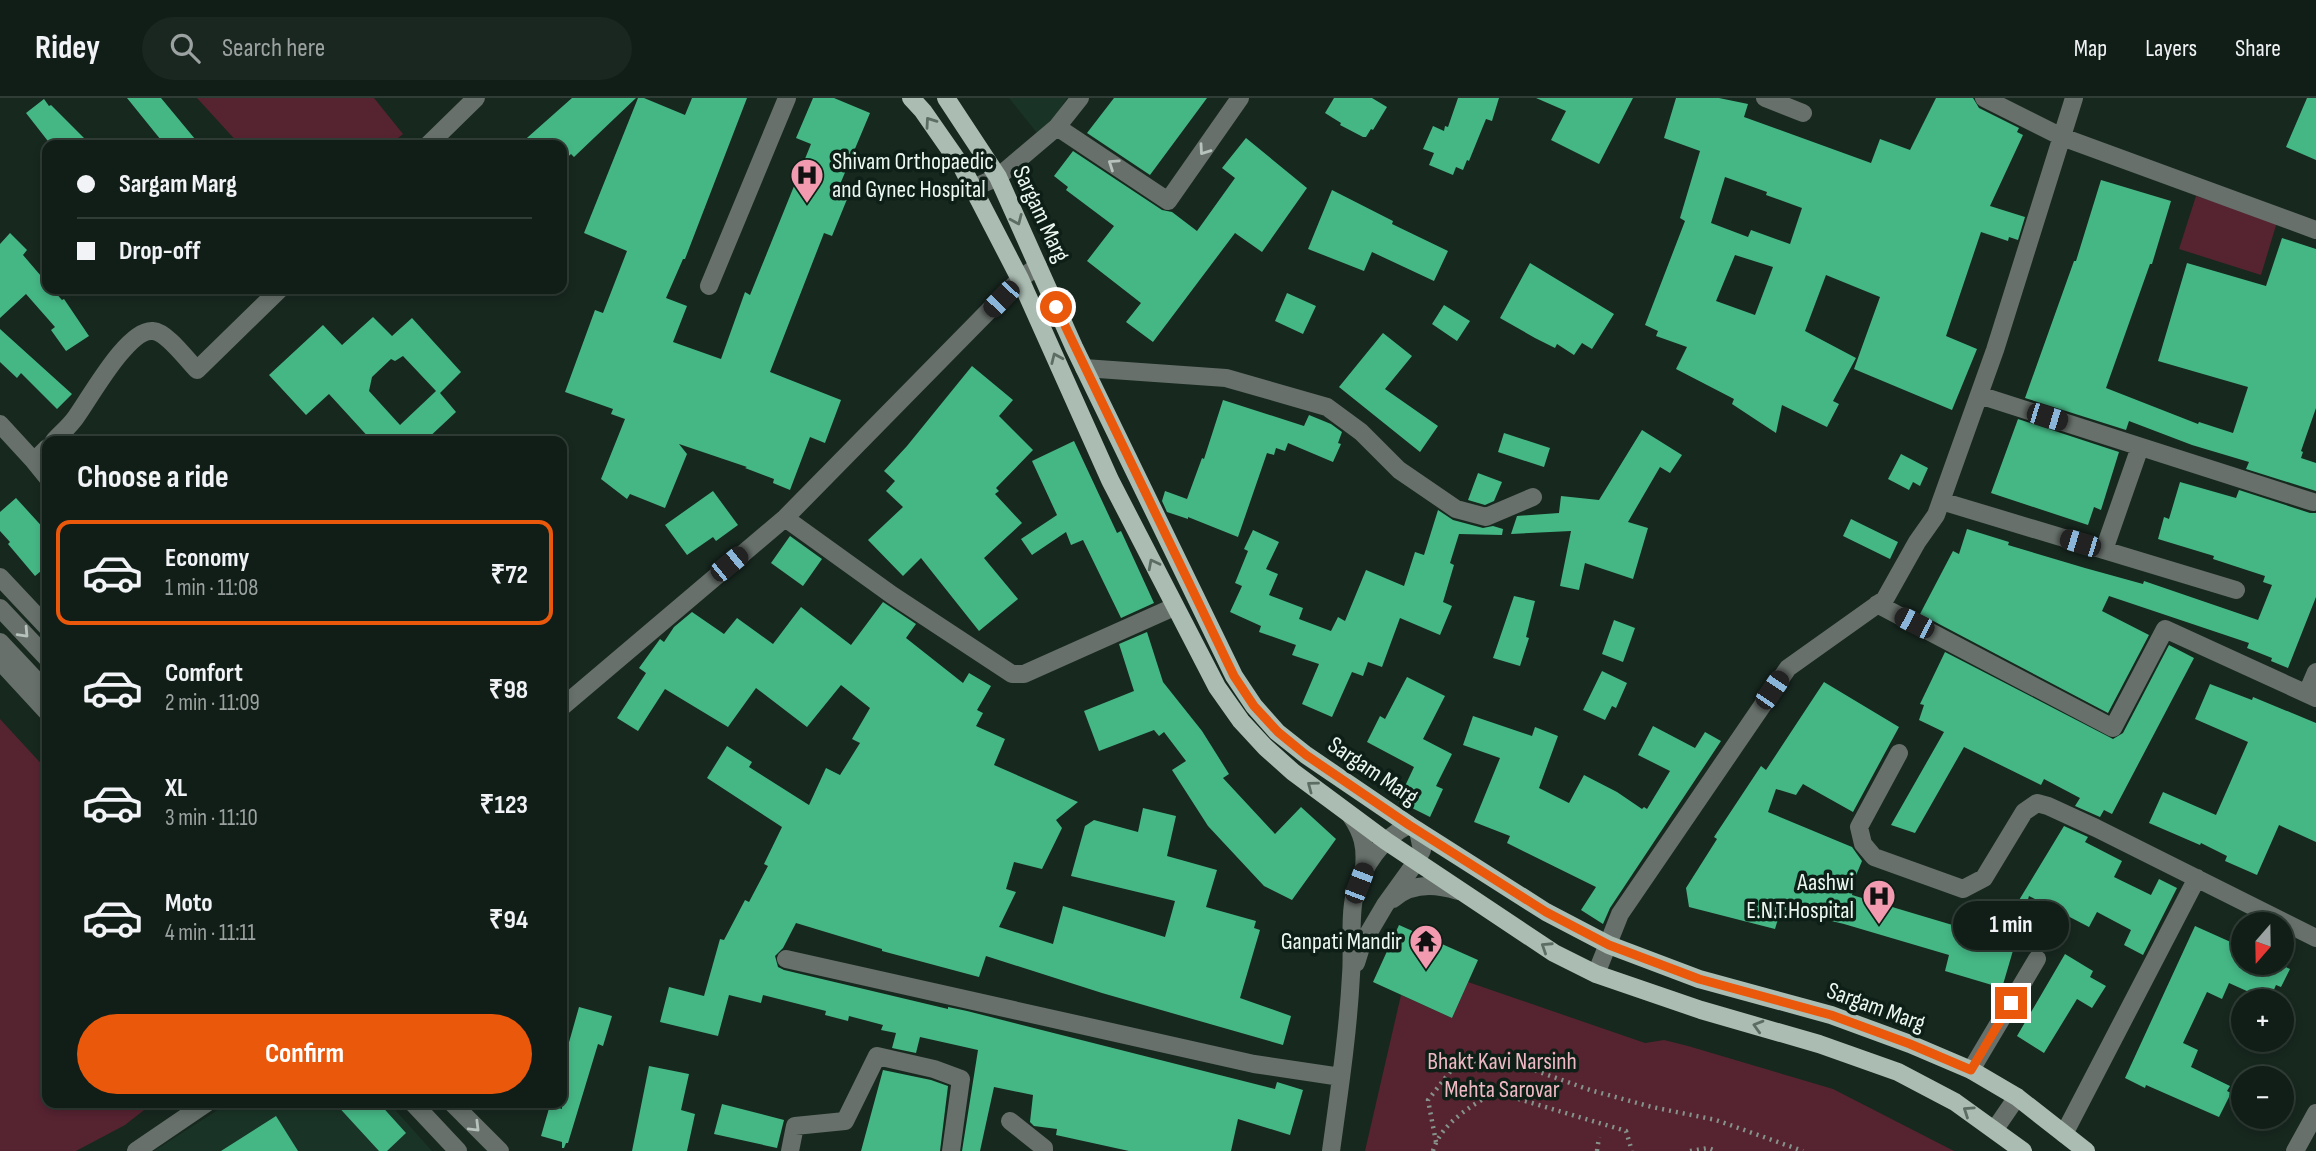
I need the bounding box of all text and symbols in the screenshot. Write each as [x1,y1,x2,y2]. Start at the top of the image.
search box [142,17,632,80]
text: Ridey [35,28,100,68]
icon: search [166,29,204,67]
text: Search here [222,33,325,64]
text: Map [2074,34,2107,63]
text: Layers [2145,34,2197,63]
text: Share [2235,34,2281,63]
one-way arrow [926,117,938,130]
one-way arrow [1200,142,1212,155]
place label: Shivam Orthopaedic and Gynec Hospital [832,147,994,204]
hospital icon: Shivam Orthopaedic and Gynec Hospital [788,156,826,205]
one-way arrow [1107,159,1120,172]
street label: Sargam Marg [1006,161,1076,267]
text: Sargam Marg [119,169,237,200]
one-way arrow [1009,213,1023,225]
text: Drop-off [119,236,200,267]
car [979,277,1024,321]
route start [1040,291,1072,323]
one-way arrow [1050,353,1064,365]
car [2024,401,2071,433]
text: Choose a ride [77,458,229,497]
car [2057,527,2104,559]
icon: car [81,541,144,604]
text: Economy [165,543,249,574]
car [707,543,752,585]
one-way arrow [1147,559,1161,571]
text: ₹72 [490,560,528,591]
text: 1 min · 11:08 [165,574,258,602]
car [1891,604,1938,642]
one-way arrow [15,625,28,638]
icon: car [81,656,144,719]
text: Comfort [165,658,243,689]
car [1752,667,1793,713]
text: ₹98 [489,675,528,706]
text: 2 min · 11:09 [165,689,260,717]
street label: Sargam Marg [1322,730,1424,812]
icon: car [81,771,144,834]
text: XL [165,773,187,804]
one-way arrow [1307,782,1319,794]
text: ₹123 [480,790,528,821]
text: 3 min · 11:10 [165,804,258,832]
car [1342,860,1377,906]
place label: Aashwi E.N.T.Hospital [1746,868,1854,925]
hospital icon: Aashwi E.N.T.Hospital [1860,877,1898,926]
icon: car [81,886,144,949]
text: Moto [165,888,213,919]
callout: 1 min [1953,902,2069,950]
text: ₹94 [489,905,528,936]
text: 1 min [1990,911,2032,939]
north arrow [2231,912,2294,975]
map controls [2231,912,2294,1129]
text: 4 min · 11:11 [165,919,256,947]
temple icon: Ganpati Mandir [1407,922,1445,971]
place label: Ganpati Mandir [1281,927,1402,956]
one-way arrow [1541,943,1554,956]
street label: Sargam Marg [1823,976,1929,1038]
route end [1995,987,2027,1019]
button: + [2231,989,2294,1052]
button: Confirm [77,1014,532,1094]
one-way arrow [1753,1020,1765,1035]
park label: Bhakt Kavi Narsinh Mehta Sarovar [1427,1047,1577,1104]
button: − [2231,1066,2294,1129]
one-way arrow [1963,1107,1976,1119]
one-way arrow [467,1118,480,1131]

